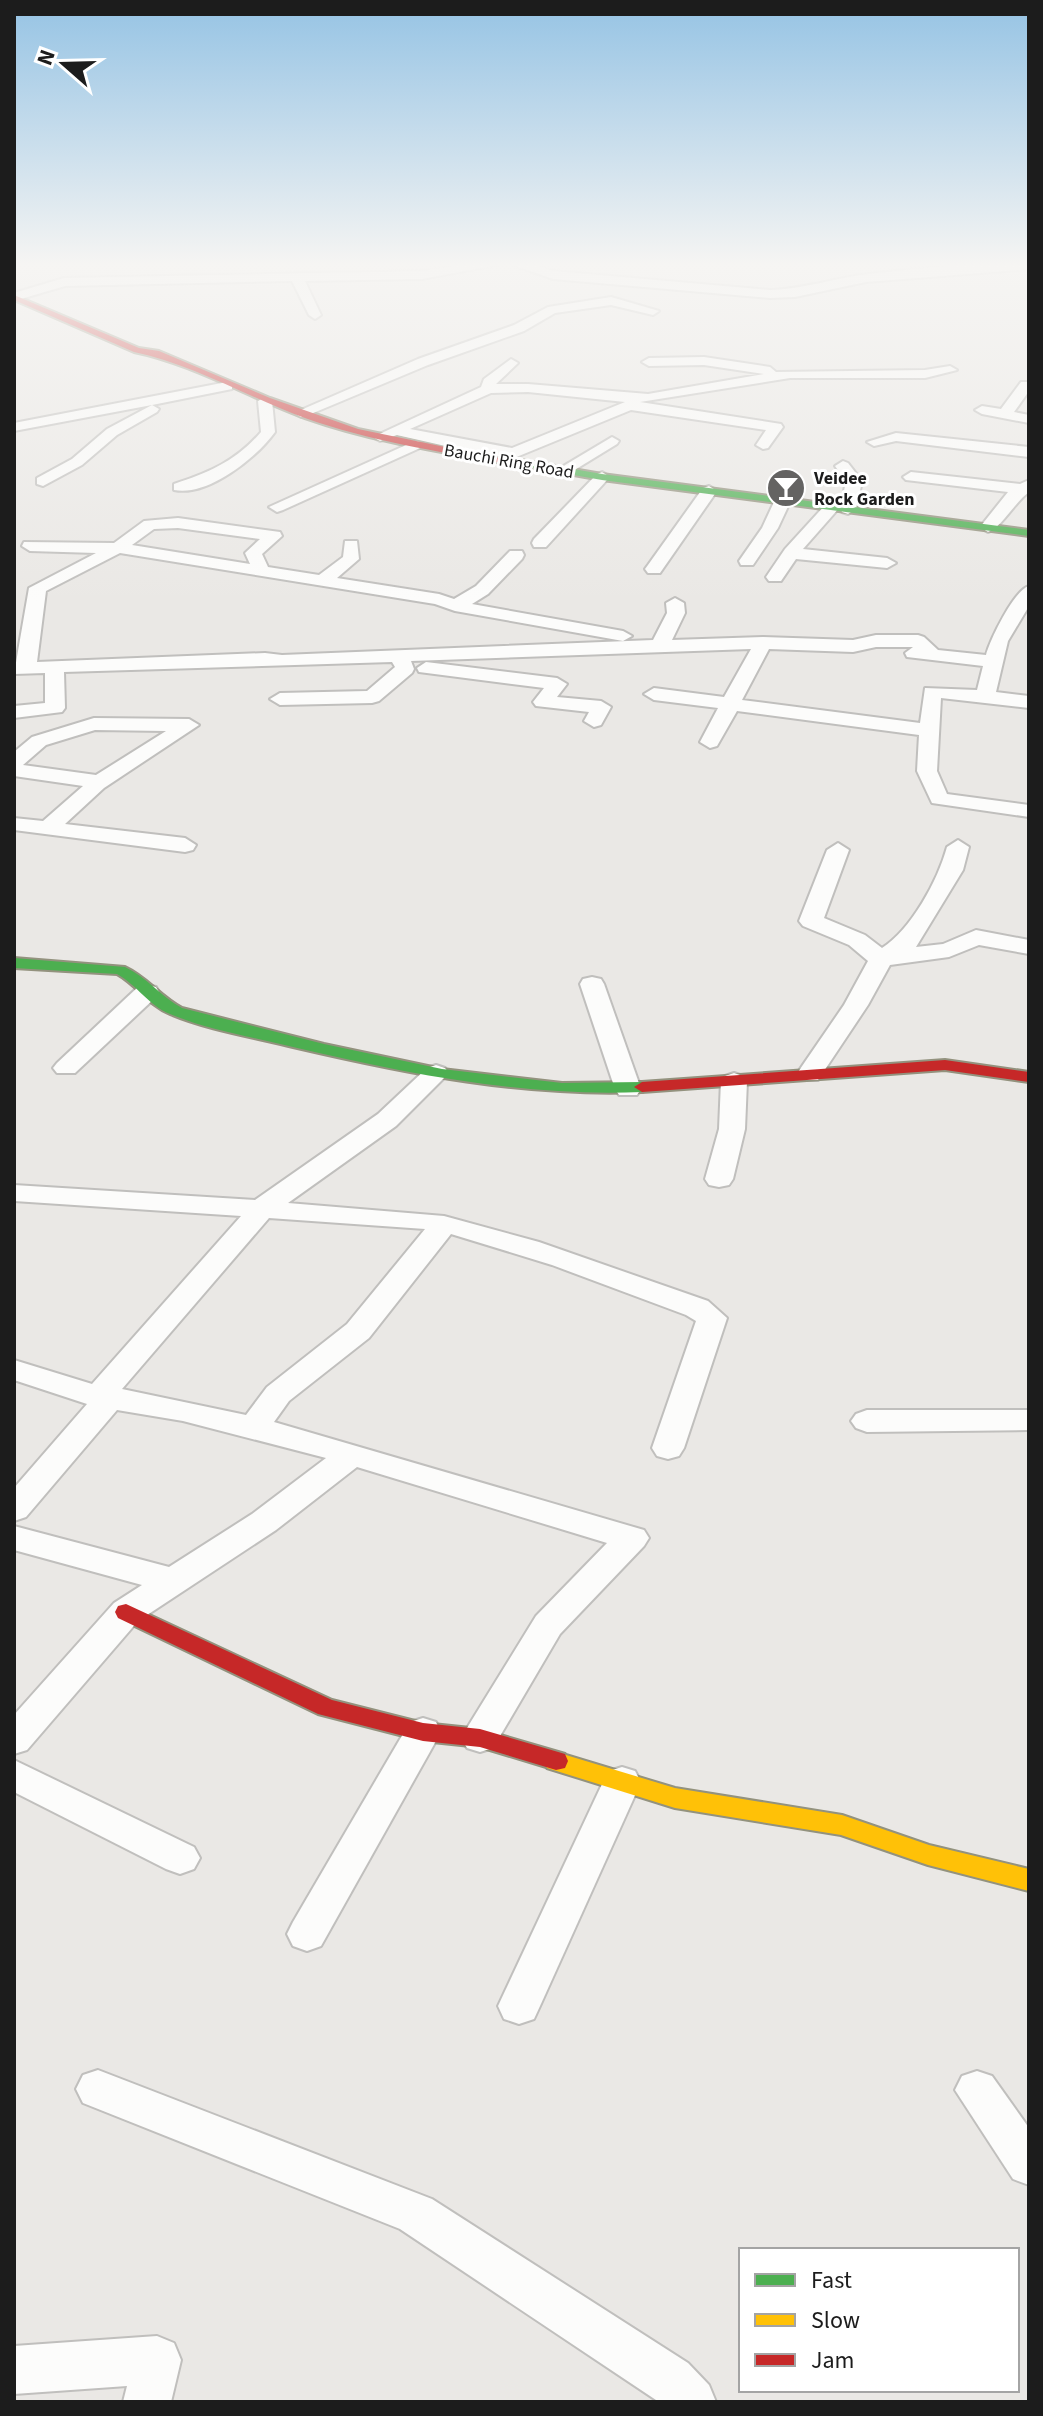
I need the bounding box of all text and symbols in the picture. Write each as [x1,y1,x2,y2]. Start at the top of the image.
north arrow [24,24,104,104]
text: N [29,45,64,70]
street label: Bauchi Ring Road [442,438,576,485]
place label: Veidee Rock Garden [813,466,915,512]
bar icon: Veidee Rock Garden [765,467,807,509]
legend [739,2248,1019,2392]
text: Fast [811,2263,852,2298]
text: Slow [811,2303,860,2338]
text: Jam [811,2343,855,2378]

